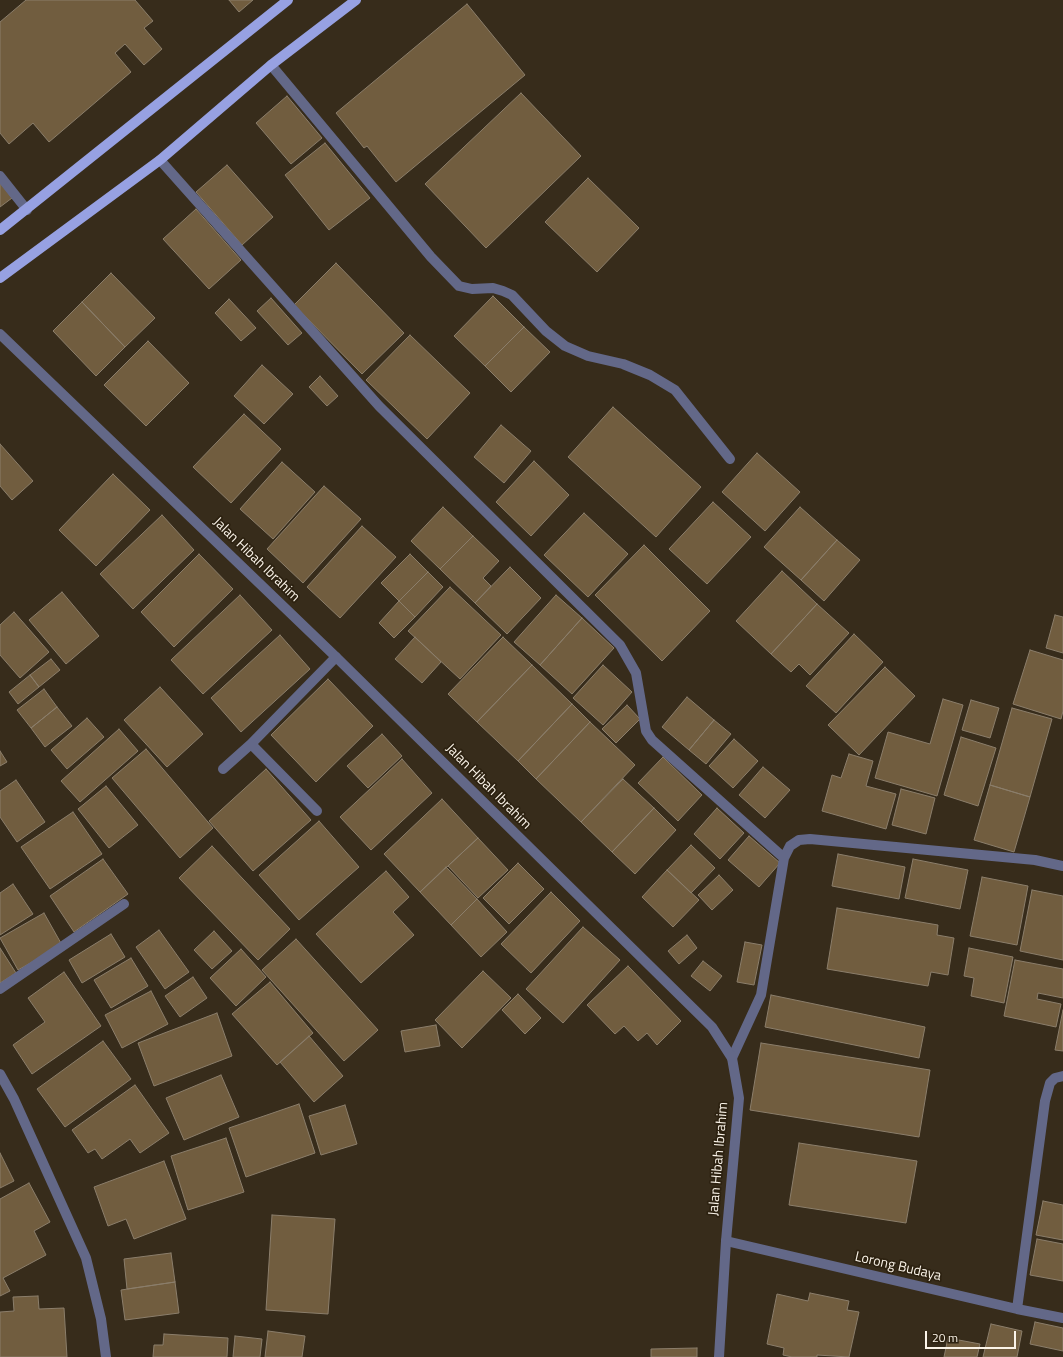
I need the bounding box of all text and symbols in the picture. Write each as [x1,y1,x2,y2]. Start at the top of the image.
street label: Jalan Hibah Ibrahim [209,514,303,606]
street label: Jalan Hibah Ibrahim [442,741,534,833]
street label: Jalan Hibah Ibrahim [706,1101,732,1217]
street label: Lorong Budaya [853,1249,943,1285]
scale bar [927,1323,1018,1349]
text: 20 m [932,1328,958,1347]

